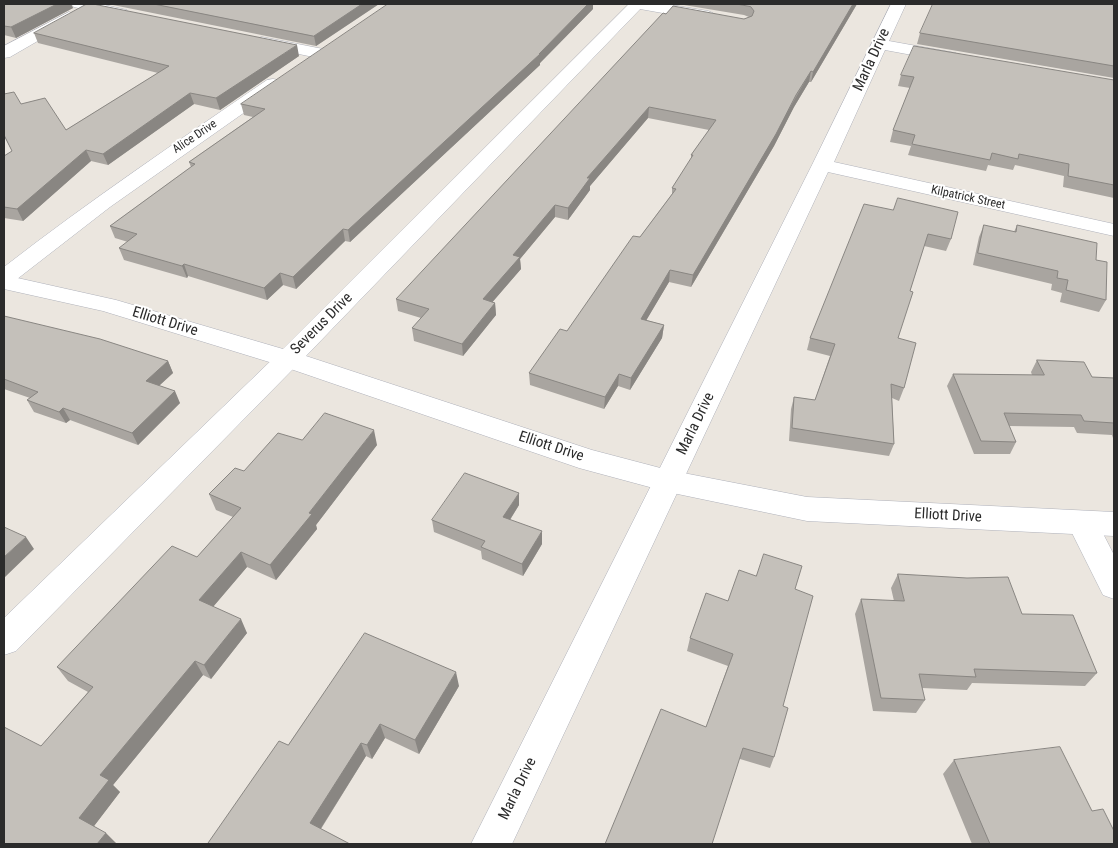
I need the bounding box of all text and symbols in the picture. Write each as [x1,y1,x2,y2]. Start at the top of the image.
street label: Marla Drive [850,26,894,94]
street label: Alice Drive [170,117,220,157]
street label: Kilpatrick Street [930,183,1006,213]
street label: Severus Drive [287,289,357,359]
street label: Elliott Drive [130,304,200,340]
street label: Marla Drive [673,390,719,458]
street label: Elliott Drive [516,428,586,466]
street label: Elliott Drive [914,505,982,527]
street label: Marla Drive [495,755,541,823]

